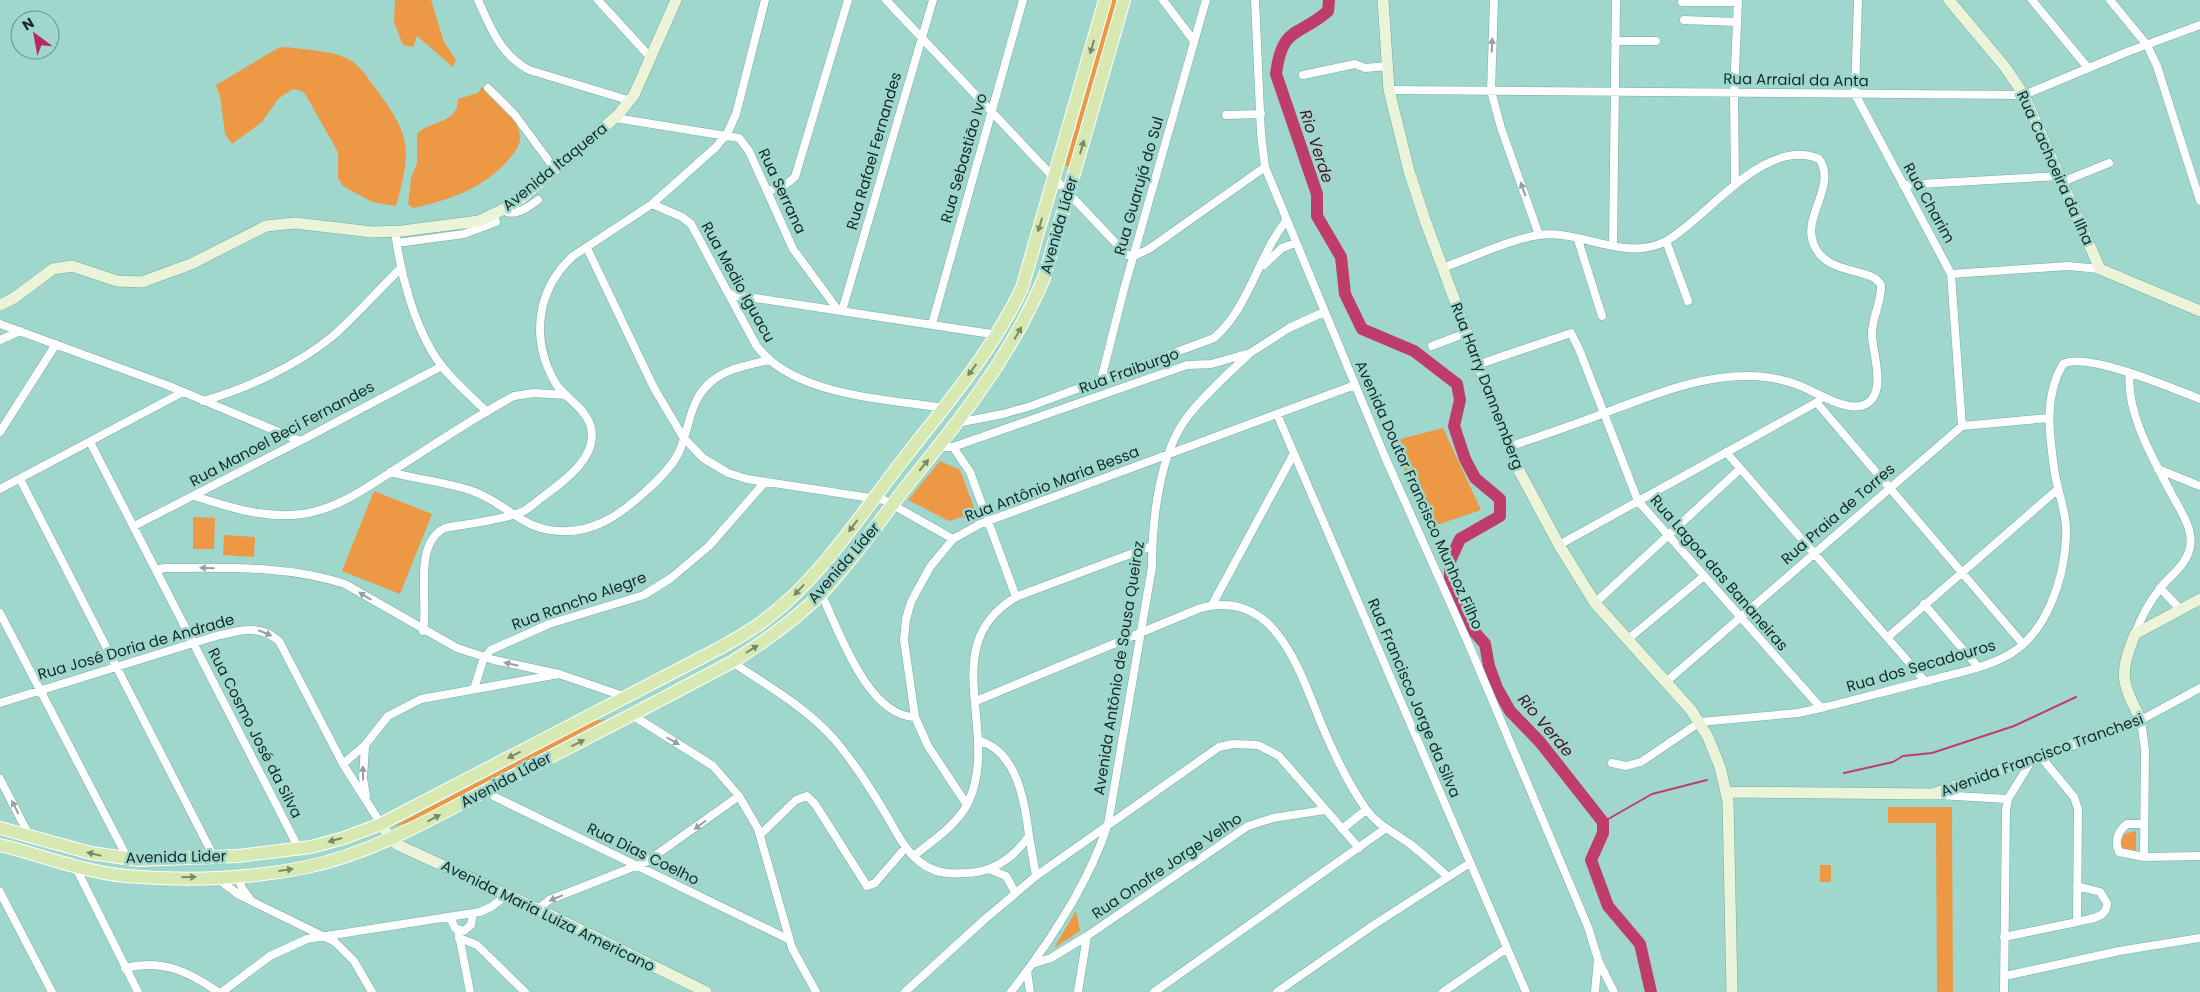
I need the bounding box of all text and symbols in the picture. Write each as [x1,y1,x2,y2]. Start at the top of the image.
north arrow [10,10,60,60]
text: N [18,13,38,35]
one-way arrow [1488,37,1496,53]
one-way arrow [1087,39,1095,54]
street label: Rua Arraial da Anta [1723,68,1869,91]
street label: Rua Rafael Fernandes [841,69,906,232]
street label: Rua Cachoeira da Ilha [2012,87,2099,248]
street label: Rua Sebastião Ivo [935,91,992,225]
water label: Rio Verde [1294,106,1339,186]
street label: Rua Guarujá do Sul [1109,114,1168,258]
street label: Avenida Itaquera [498,118,612,216]
one-way arrow [1078,139,1086,154]
street label: Rua Serrana [753,145,811,237]
street label: Rua Charim [1899,159,1960,247]
street label: Avenida Líder [1035,173,1083,276]
one-way arrow [1519,182,1526,197]
one-way arrow [1036,217,1044,232]
street label: Rua Medio Iguacu [697,218,780,346]
street label: Rua Harry Dannemberg [1446,299,1529,472]
one-way arrow [1014,326,1022,341]
street label: Rua Fraiburgo [1076,343,1182,398]
street label: Avenida Doutor Francisco Munhoz Filho [1350,357,1489,633]
one-way arrow [967,364,977,377]
street label: Rua Manoel Beci Fernandes [186,376,378,491]
street label: Rua Antônio Maria Bessa [962,441,1142,527]
street label: Rua Praia de Torres [1776,458,1899,569]
one-way arrow [918,459,929,472]
street label: Rua Lagoa das Bananeiras [1646,490,1793,655]
street label: Avenida Líder [803,518,885,608]
one-way arrow [848,519,858,532]
street label: Avenida Antônio de Sousa Queiroz [1088,539,1149,796]
one-way arrow [199,564,215,572]
street label: Rua Rancho Alegre [508,566,649,635]
one-way arrow [793,584,805,596]
one-way arrow [359,592,372,601]
street label: Rua Francisco Jorge da Silva [1363,595,1466,801]
street label: Rua José Doria de Andrade [35,608,237,685]
one-way arrow [258,629,272,637]
street label: Rua dos Secadouros [1844,634,1998,697]
street label: Rua Cosmo José da Silva [203,644,308,822]
one-way arrow [746,644,759,654]
one-way arrow [504,660,519,668]
water label: Rio Verde [1512,689,1579,762]
street label: Avenida Francisco Tranchesi [1937,708,2146,801]
one-way arrow [666,737,681,745]
one-way arrow [571,739,586,747]
street label: Avenida Líder [456,746,555,812]
one-way arrow [507,751,521,759]
one-way arrow [359,765,367,781]
one-way arrow [10,800,18,814]
street label: Rua Onofre Jorge Velho [1088,807,1246,924]
one-way arrow [427,814,442,822]
street label: Rua Dias Coelho [584,817,703,890]
one-way arrow [693,820,707,830]
one-way arrow [327,837,342,845]
street label: Avenida Lider [126,845,227,868]
one-way arrow [87,850,102,858]
street label: Avenida Maria Luiza Americano [438,855,659,977]
one-way arrow [278,866,294,874]
one-way arrow [181,873,197,881]
one-way arrow [549,894,563,902]

